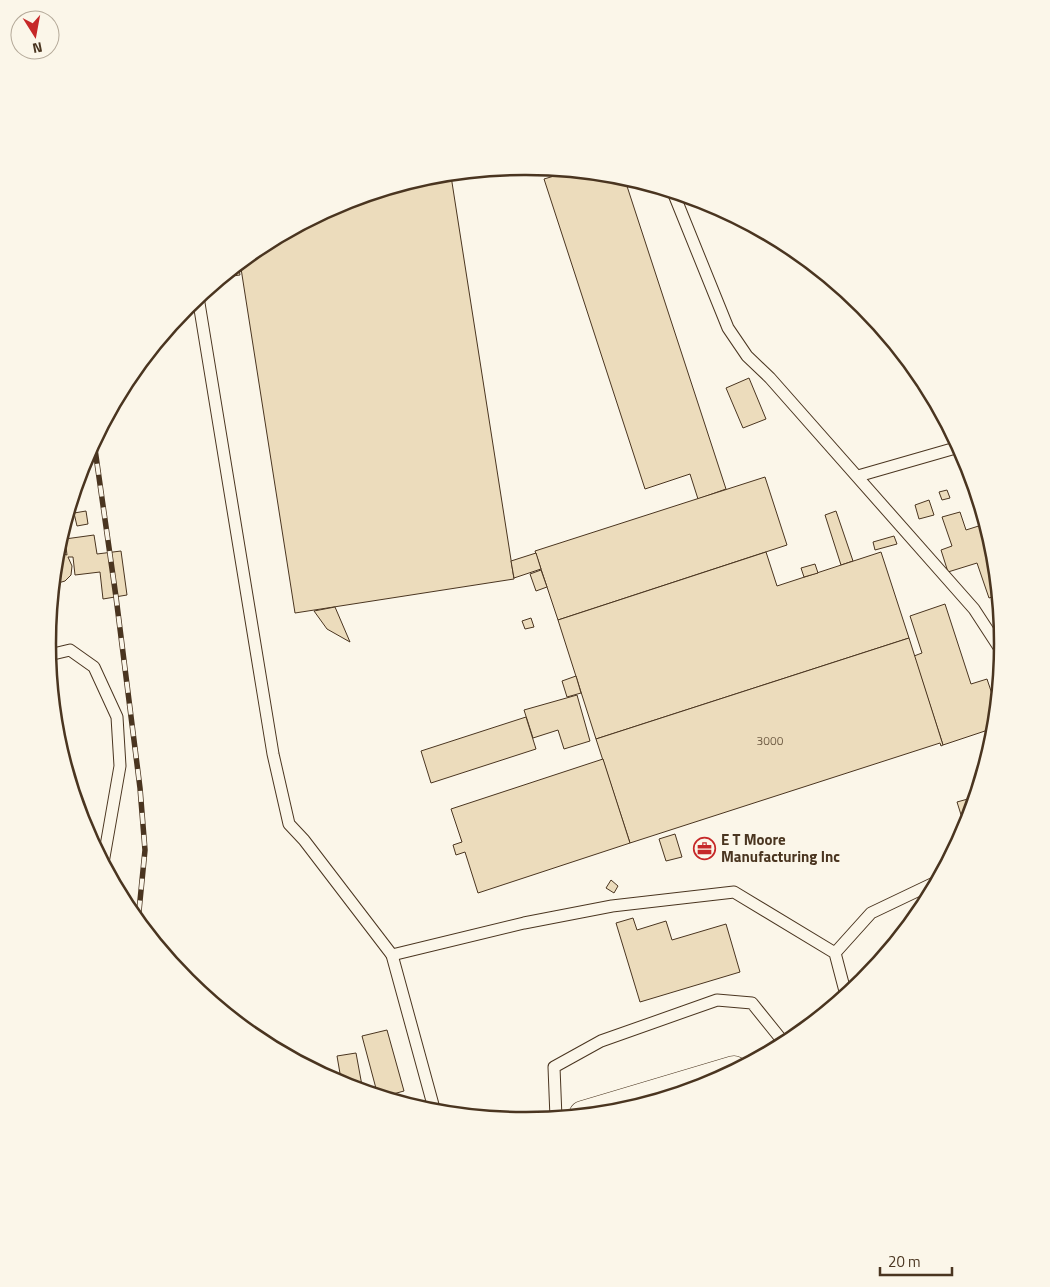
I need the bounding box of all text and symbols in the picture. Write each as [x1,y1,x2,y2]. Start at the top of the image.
north arrow [10,10,60,60]
text: N [31,37,44,59]
house number: 3000 [757,731,784,750]
place label: E T Moore Manufacturing Inc [721,828,840,868]
office icon: E T Moore Manufacturing Inc [693,837,717,861]
scale bar [880,1244,952,1276]
text: 20 m [888,1250,921,1273]

